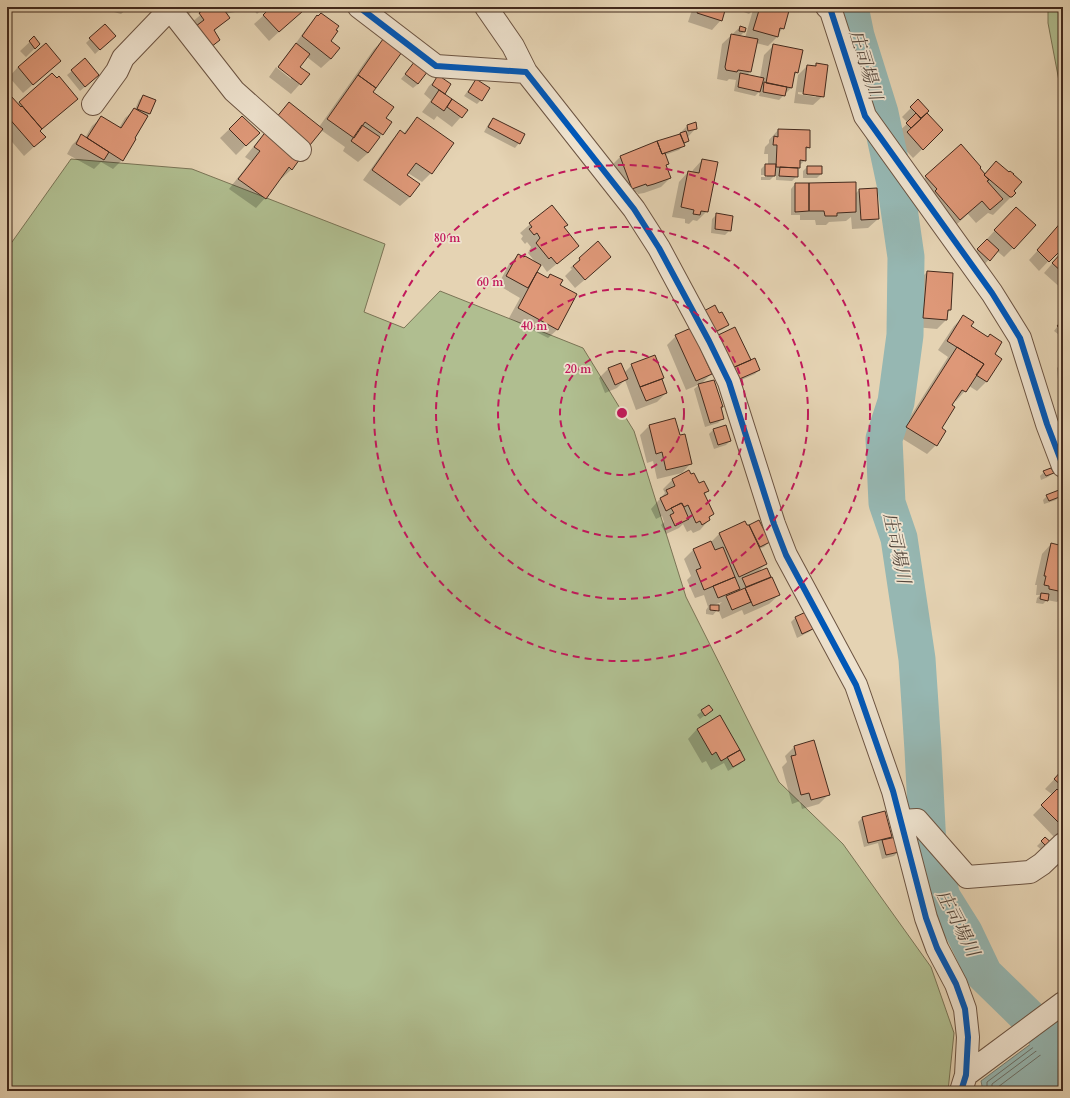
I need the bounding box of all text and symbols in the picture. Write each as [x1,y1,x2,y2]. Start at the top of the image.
water label: 庄司場川 [843,27,889,105]
text: 80 m [434,230,461,246]
text: 60 m [477,274,504,290]
text: 40 m [521,318,548,334]
text: 20 m [565,361,592,377]
centre of rings [615,406,629,420]
water label: 庄司場川 [877,510,917,588]
water label: 庄司場川 [930,885,986,963]

